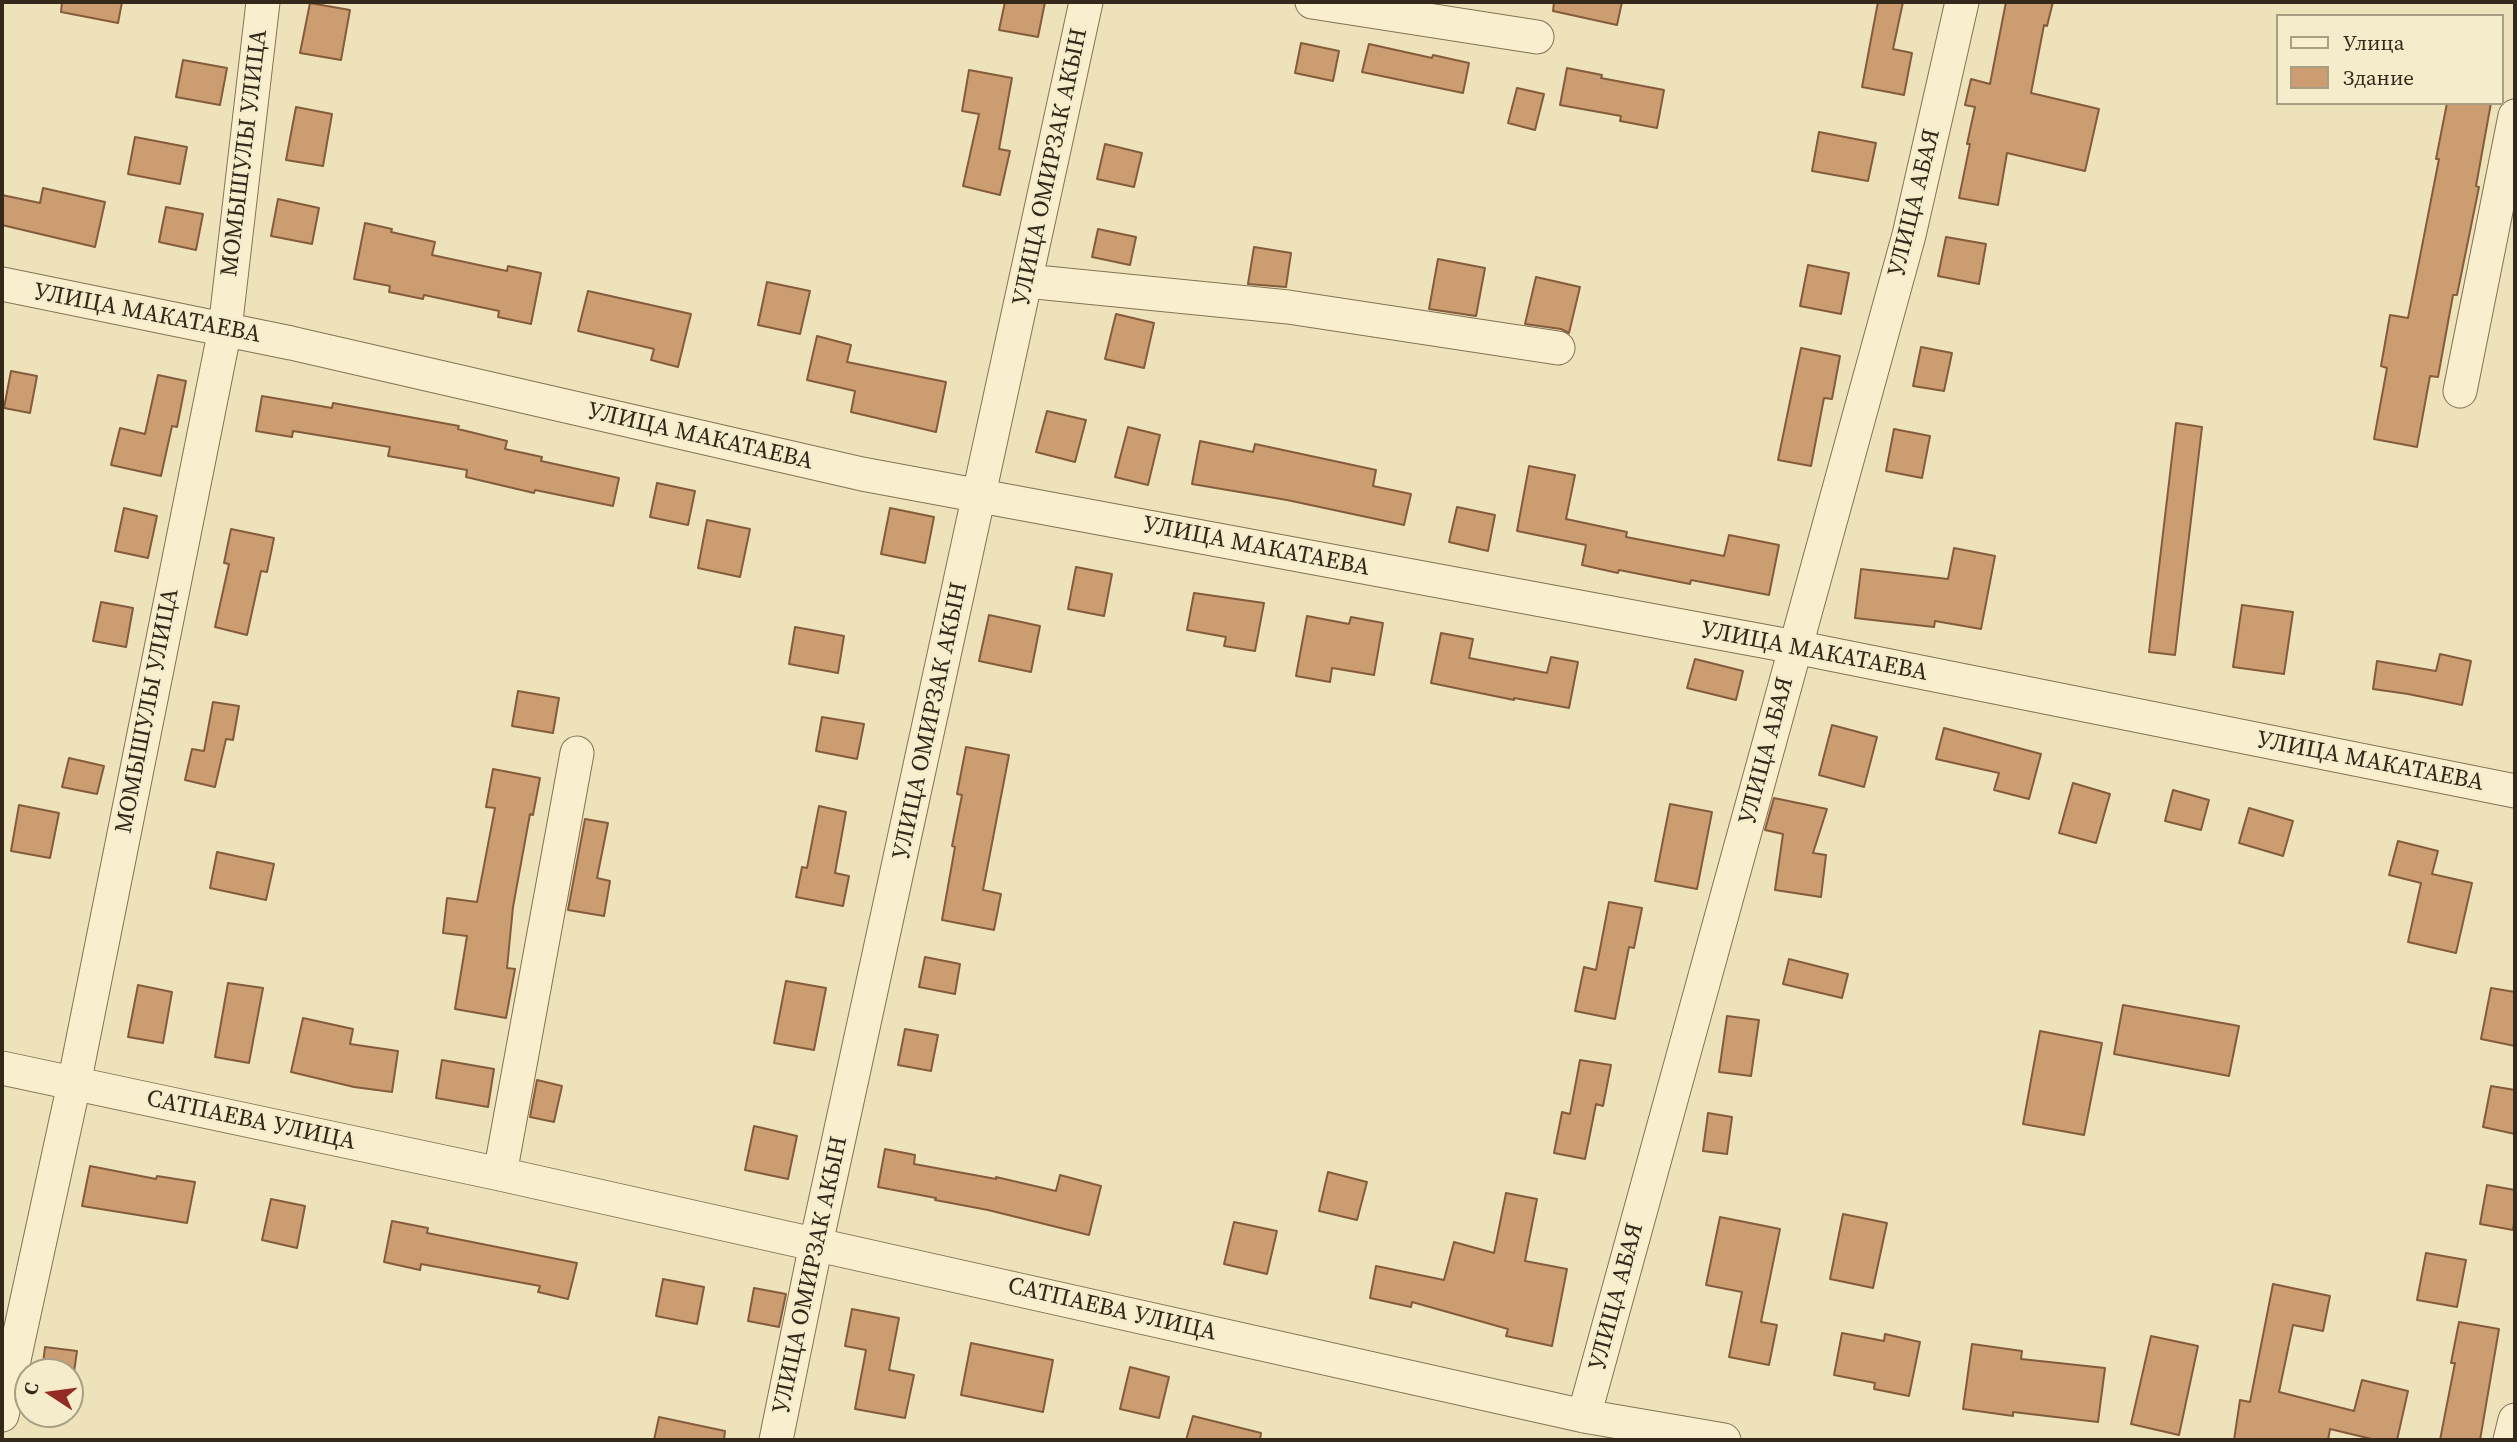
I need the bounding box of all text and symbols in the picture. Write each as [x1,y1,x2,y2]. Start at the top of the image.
legend [2276,14,2503,105]
street label: УЛИЦА ОМИРЗАК АКЫН [1008,26,1094,308]
street label: МОМЫШУЛЫ УЛИЦА [216,28,274,278]
text: Улица [2343,28,2404,57]
text: Здание [2343,63,2414,92]
street label: УЛИЦА АБАЯ [1883,126,1947,280]
street label: УЛИЦА МАКАТАЕВА [31,278,263,350]
street label: УЛИЦА МАКАТАЕВА [584,397,816,477]
street label: УЛИЦА МАКАТАЕВА [1140,511,1372,583]
street label: УЛИЦА ОМИРЗАК АКЫН [888,580,974,862]
street label: МОМЫШУЛЫ УЛИЦА [110,586,186,836]
street label: УЛИЦА МАКАТАЕВА [1698,616,1930,688]
street label: УЛИЦА АБАЯ [1734,674,1800,828]
street label: УЛИЦА МАКАТАЕВА [2254,726,2486,798]
street label: САТПАЕВА УЛИЦА [144,1085,358,1157]
street label: УЛИЦА ОМИРЗАК АКЫН [768,1134,854,1416]
street label: УЛИЦА АБАЯ [1584,1220,1650,1374]
street label: САТПАЕВА УЛИЦА [1005,1272,1219,1348]
north arrow [14,1358,84,1428]
text: С [16,1380,44,1397]

